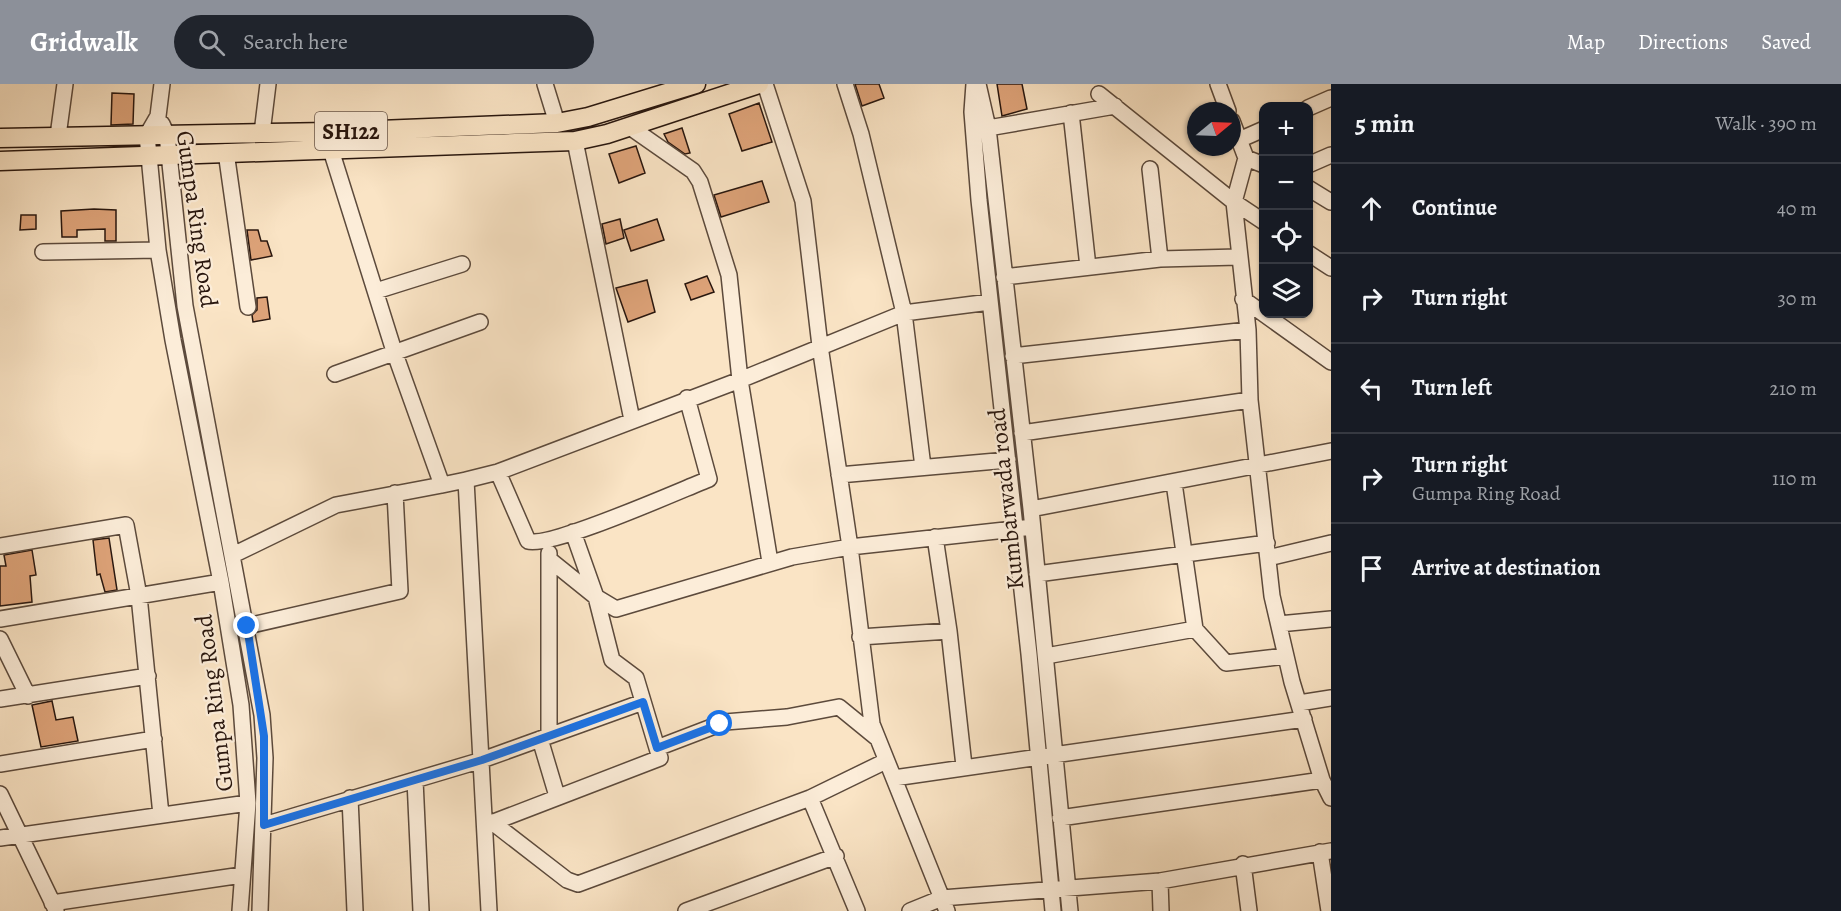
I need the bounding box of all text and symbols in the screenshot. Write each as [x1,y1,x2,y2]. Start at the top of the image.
search box [174,15,594,69]
text: Gridwalk [30,23,138,61]
icon: search [195,26,228,59]
text: Search here [243,27,348,57]
text: Map [1567,28,1605,56]
text: Directions [1638,28,1728,56]
text: Saved [1761,28,1811,56]
north arrow [1187,102,1241,156]
map controls [1259,102,1313,318]
button: + [1259,102,1313,156]
text: 5 min [1355,106,1415,141]
text: Walk · 390 m [1715,110,1817,137]
road number: SH122 [315,112,387,150]
street label: Gumpa Ring Road [169,129,225,310]
button: − [1259,156,1313,210]
icon: ahead [1355,192,1388,225]
text: Continue [1412,193,1497,223]
text: 40 m [1777,195,1817,222]
button: locate [1259,210,1313,264]
button: layers [1259,264,1313,318]
icon: right [1355,282,1388,315]
text: Turn right [1412,283,1508,313]
text: 30 m [1777,285,1817,312]
icon: left [1355,372,1388,405]
text: Turn left [1412,373,1492,403]
text: 210 m [1769,375,1817,402]
street label: Kumbarwada road [981,407,1031,591]
text: Turn right [1412,450,1508,480]
icon: right [1355,462,1388,495]
text: 110 m [1772,465,1817,492]
text: Gumpa Ring Road [1412,480,1560,507]
icon: arrive [1355,552,1388,585]
text: Arrive at destination [1412,553,1601,583]
route end [233,612,259,638]
street label: Gumpa Ring Road [187,613,241,793]
route start [706,710,732,736]

